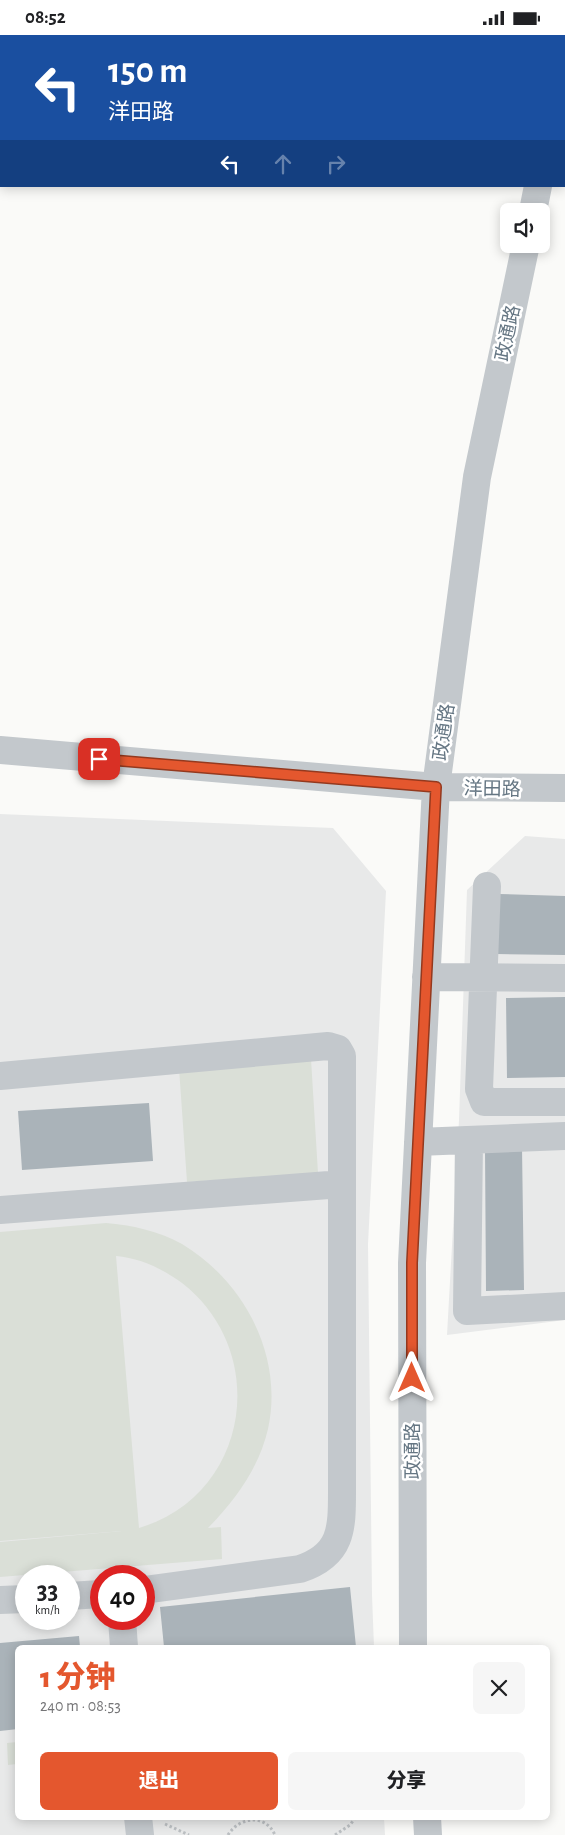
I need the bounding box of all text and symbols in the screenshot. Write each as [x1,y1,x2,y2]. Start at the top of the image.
text: 08:52 [25,8,66,27]
text: 150 m [108,54,188,89]
icon: left [25,55,90,120]
text: 洋田路 [108,101,174,123]
icon: left [216,150,244,178]
icon: ahead [269,150,297,178]
icon: right [322,150,350,178]
map controls [500,203,550,253]
button: sound [500,203,550,253]
street label: 政通路 [492,303,524,363]
street label: 政通路 [430,703,458,762]
pin [78,738,120,780]
icon: arrive [85,745,113,773]
street label: 洋田路 [463,778,521,799]
position arrow [385,1351,437,1403]
street label: 政通路 [403,1422,423,1480]
speed limit sign: 40 [90,1565,155,1630]
text: 33 [37,1579,58,1604]
text: km/h [35,1604,60,1616]
button: close [473,1662,525,1714]
text: 1 分钟 [40,1663,115,1693]
text: 240 m · 08:53 [40,1698,121,1714]
button: 退出 [40,1752,278,1810]
button: 分享 [288,1752,525,1810]

